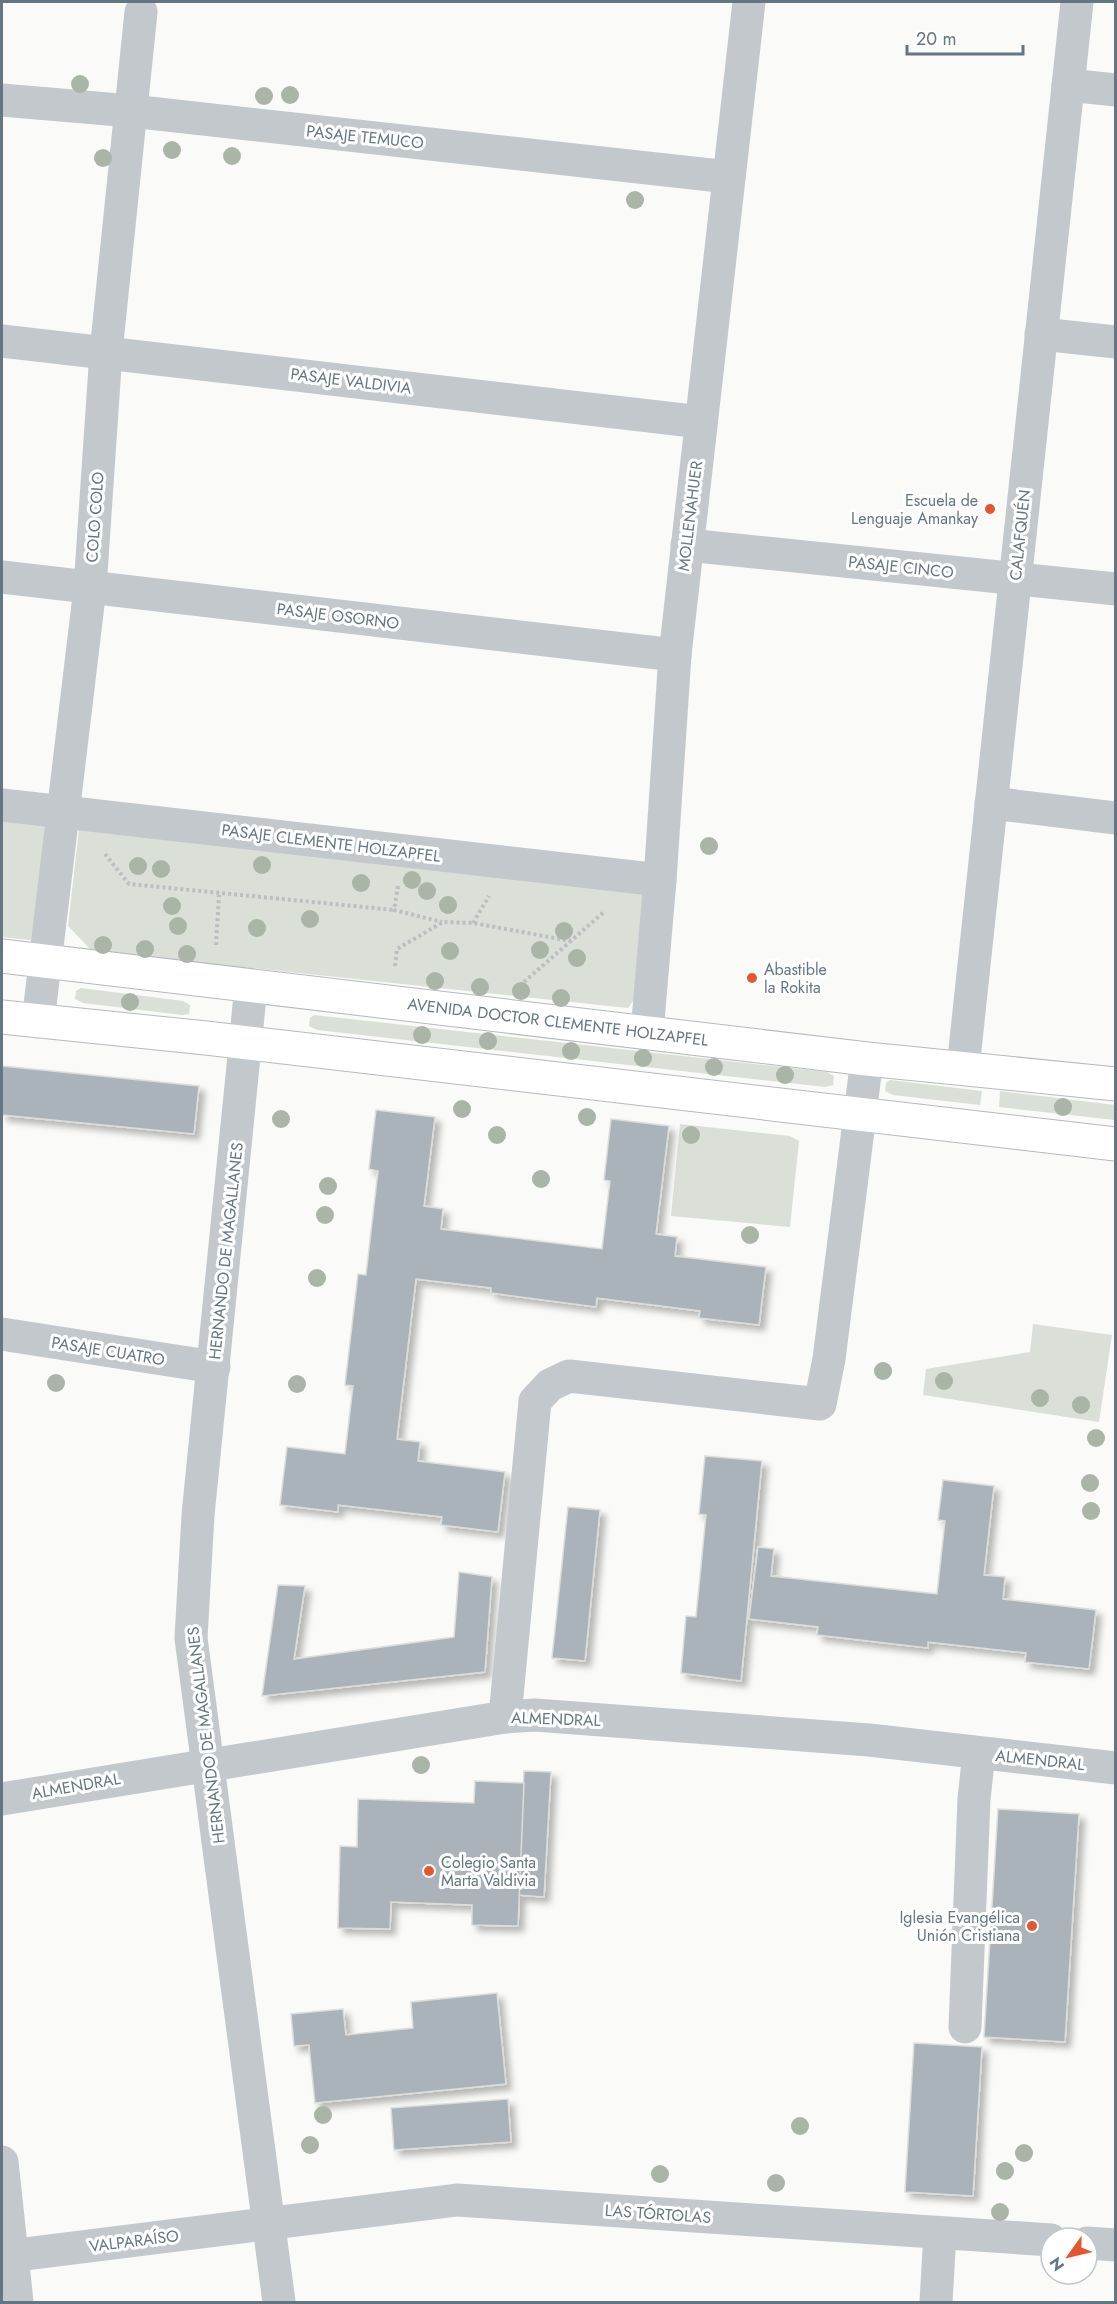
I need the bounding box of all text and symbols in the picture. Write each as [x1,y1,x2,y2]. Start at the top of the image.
scale bar [907,18,1022,56]
text: 20 m [916,26,956,52]
street label: PASAJE TEMUCO [305,119,425,155]
street label: PASAJE VALDIVIA [289,362,413,400]
street label: MOLLENAHUER [672,459,708,572]
street label: COLO COLO [80,471,110,563]
street label: CALAFQUÉN [1004,488,1036,582]
place label: Escuela de Lenguaje Amankay [851,489,979,530]
marker: Escuela de Lenguaje Amankay [983,502,997,516]
street label: PASAJE CINCO [847,550,955,584]
street label: PASAJE OSORNO [276,597,400,635]
street label: PASAJE CLEMENTE HOLZAPFEL [220,818,443,868]
place label: Abastible la Rokita [764,958,827,999]
marker: Abastible la Rokita [745,971,759,985]
street label: AVENIDA DOCTOR CLEMENTE HOLZAPFEL [406,992,711,1052]
street label: HERNANDO DE MAGALLANES [203,1141,249,1361]
street label: PASAJE CUATRO [50,1331,166,1371]
street label: HERNANDO DE MAGALLANES [181,1625,231,1845]
street label: ALMENDRAL [511,1706,602,1732]
street label: ALMENDRAL [994,1744,1087,1776]
street label: ALMENDRAL [30,1767,123,1805]
place label: Colegio Santa Marta Valdivia [441,1851,536,1892]
marker: Colegio Santa Marta Valdivia [422,1864,436,1878]
place label: Iglesia Evangélica Unión Cristiana [899,1906,1020,1947]
marker: Iglesia Evangélica Unión Cristiana [1025,1919,1039,1933]
street label: LAS TÓRTOLAS [604,2199,712,2229]
street label: VALPARAÍSO [88,2224,180,2258]
north arrow [1039,2226,1099,2286]
text: N [1044,2252,1070,2276]

